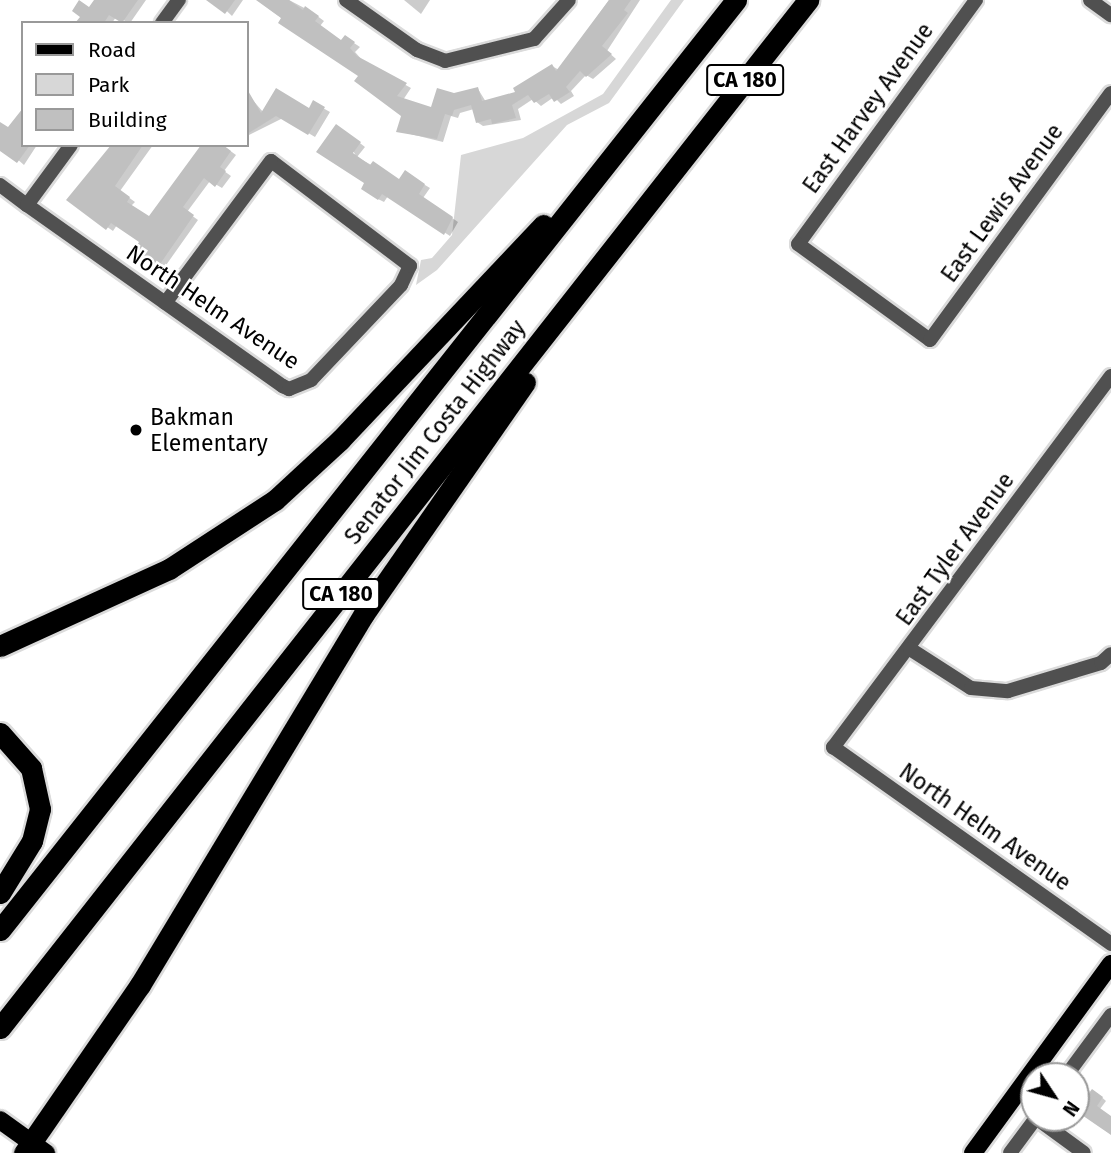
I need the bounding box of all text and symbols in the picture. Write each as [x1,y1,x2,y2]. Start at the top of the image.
street label: East Harvey Avenue [797,17,939,199]
legend [21,21,248,147]
text: Road [88,37,136,63]
road number: CA 180 [705,62,785,98]
text: Park [88,72,129,98]
text: Building [88,107,167,133]
street label: East Lewis Avenue [935,118,1069,288]
street label: North Helm Avenue [121,239,305,375]
street label: Senator Jim Costa Highway [339,314,531,550]
place label: Bakman Elementary [150,403,268,457]
marker: Bakman Elementary [128,422,144,438]
street label: East Tyler Avenue [890,467,1020,631]
road number: CA 180 [301,576,381,612]
street label: North Helm Avenue [894,757,1076,897]
north arrow [1020,1062,1090,1132]
text: N [1058,1097,1084,1120]

